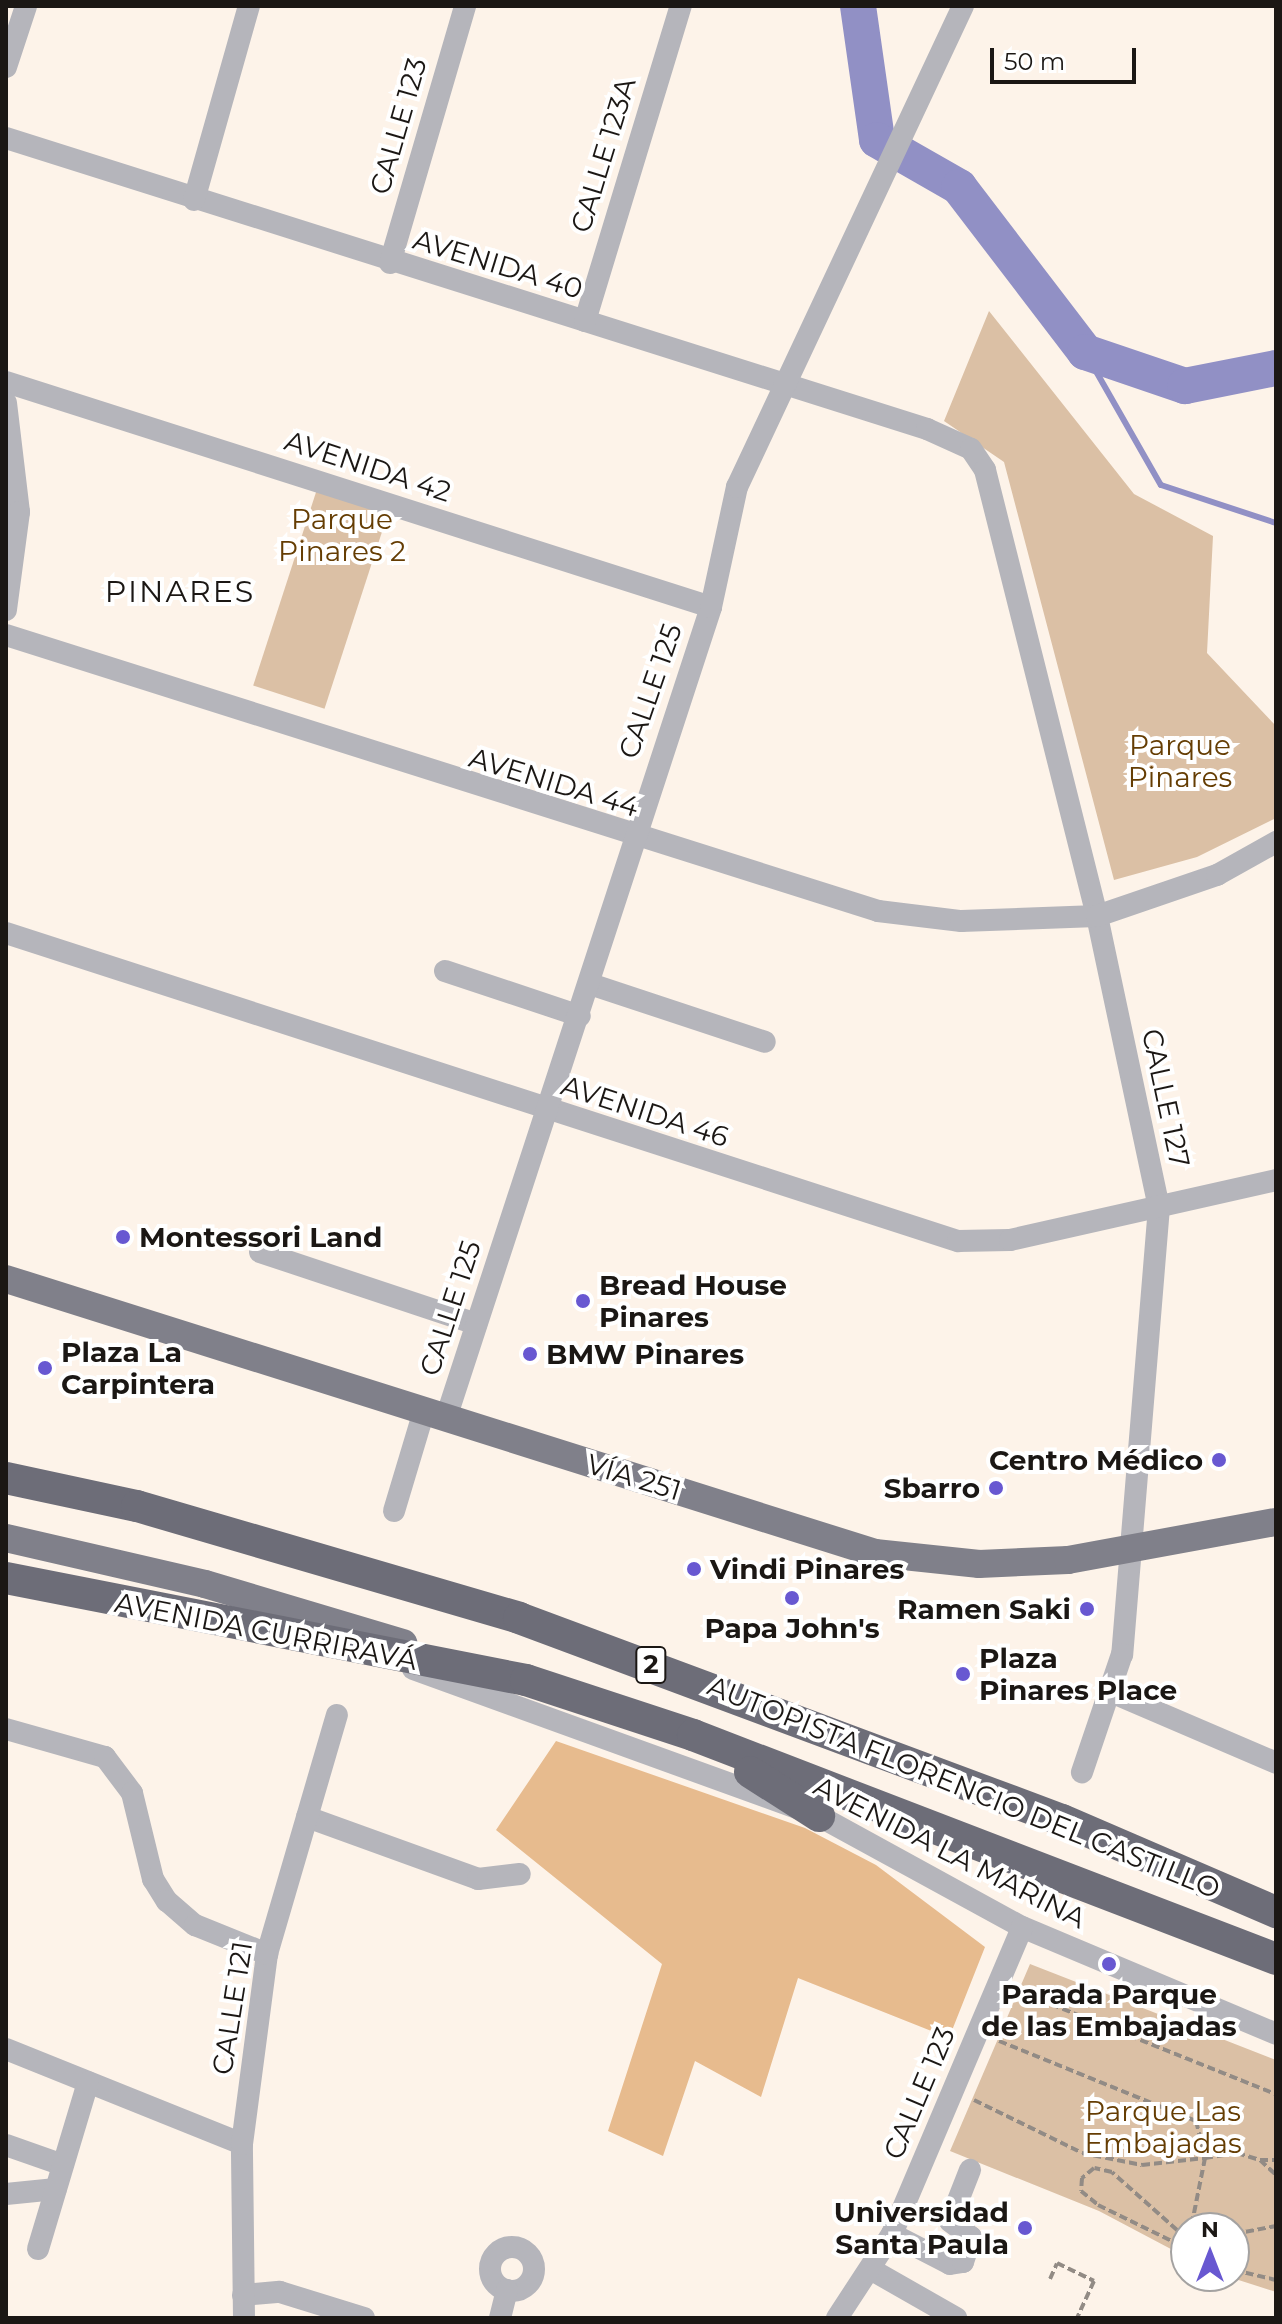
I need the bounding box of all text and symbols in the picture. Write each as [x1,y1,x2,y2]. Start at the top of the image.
scale bar [994,32,1140,82]
text: 50 m [1004,47,1065,76]
street label: CALLE 123 [363,54,433,198]
street label: CALLE 123A [563,73,643,237]
street label: AVENIDA 40 [409,222,587,306]
street label: AVENIDA 42 [281,423,455,509]
park label: Parque Pinares 2 [278,502,406,568]
district label: PINARES [105,574,255,610]
street label: CALLE 125 [611,619,689,763]
park label: Parque Pinares [1128,728,1232,794]
street label: AVENIDA 44 [465,740,643,824]
street label: CALLE 127 [1135,1026,1197,1170]
street label: AVENIDA 46 [557,1068,733,1154]
place label: Montessori Land [139,1220,382,1254]
marker: Montessori Land [114,1228,132,1246]
street label: CALLE 125 [412,1236,488,1380]
place label: Bread House Pinares [599,1268,787,1334]
marker: Bread House Pinares [574,1292,592,1310]
place label: Plaza La Carpintera [61,1335,215,1401]
place label: BMW Pinares [546,1337,744,1371]
marker: BMW Pinares [521,1345,539,1363]
marker: Plaza La Carpintera [36,1359,54,1377]
place label: Centro Médico [989,1443,1203,1477]
street label: VÍA 251 [583,1447,685,1507]
marker: Centro Médico [1210,1451,1228,1469]
place label: Sbarro [884,1471,980,1505]
marker: Sbarro [987,1479,1005,1497]
place label: Vindi Pinares [710,1552,904,1586]
marker: Vindi Pinares [685,1560,703,1578]
street label: AVENIDA CURRIRAVÁ [112,1585,420,1677]
marker: Papa John's [783,1589,801,1607]
place label: Ramen Saki [897,1592,1071,1626]
marker: Ramen Saki [1078,1600,1096,1618]
place label: Papa John's [704,1611,880,1645]
place label: Plaza Pinares Place [979,1641,1177,1707]
road number: 2 [635,1643,667,1687]
marker: Plaza Pinares Place [954,1665,972,1683]
street label: AUTOPISTA FLORENCIO DEL CASTILLO [703,1669,1225,1905]
street label: AVENIDA LA MARINA [808,1769,1092,1935]
street label: CALLE 121 [205,1939,259,2077]
marker: Parada Parque de las Embajadas [1100,1955,1118,1973]
place label: Parada Parque de las Embajadas [981,1977,1237,2043]
street label: CALLE 123 [876,2022,962,2164]
park label: Parque Las Embajadas [1084,2094,1242,2160]
place label: Universidad Santa Paula [834,2195,1009,2261]
north arrow [1170,2212,1250,2292]
text: N [1201,2216,1219,2243]
marker: Universidad Santa Paula [1016,2219,1034,2237]

